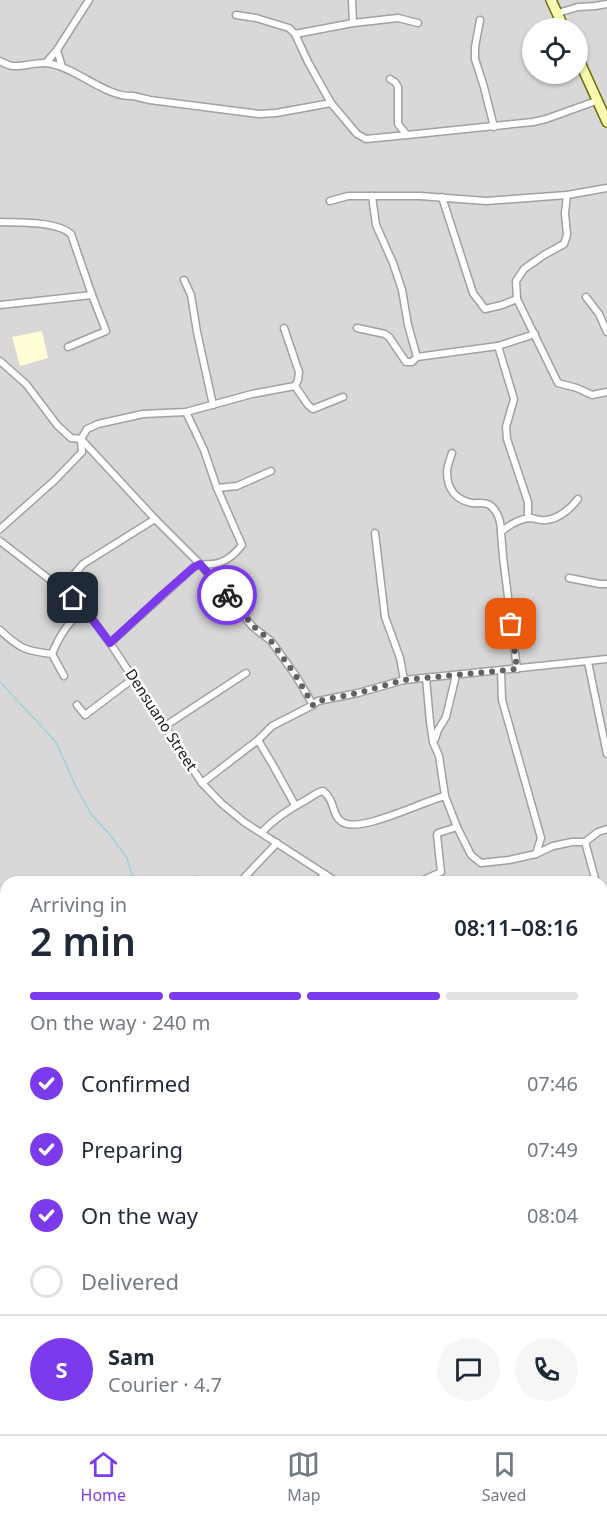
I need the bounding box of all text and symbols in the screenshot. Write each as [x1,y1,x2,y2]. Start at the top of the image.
map controls [522,18,588,84]
button: locate [522,18,588,84]
courier [197,565,257,625]
pin [47,572,98,623]
icon: bike [211,579,244,612]
icon: home [56,581,89,614]
pin [485,598,536,649]
icon: bag [494,607,527,640]
street label: Densuano Street [121,665,203,775]
text: Arriving in [30,891,127,918]
text: 08:11–08:16 [454,912,578,942]
text: 2 min [30,914,136,967]
text: On the way · 240 m [30,1009,210,1036]
icon: check [30,1067,63,1100]
text: Confirmed [81,1068,191,1098]
text: 07:46 [527,1070,578,1097]
icon: check [30,1133,63,1166]
text: Preparing [81,1134,183,1164]
text: 07:49 [527,1136,578,1163]
icon: check [30,1199,63,1232]
text: On the way [81,1200,198,1230]
text: 08:04 [527,1202,578,1229]
text: Delivered [81,1266,179,1296]
button: chat [437,1338,500,1401]
button: phone [515,1338,578,1401]
text: Sam [108,1341,155,1371]
text: S [55,1354,68,1384]
text: Courier · 4.7 [108,1371,222,1398]
tab: Home [81,1448,126,1506]
tab: Map [287,1448,321,1506]
tab: Saved [482,1448,526,1506]

